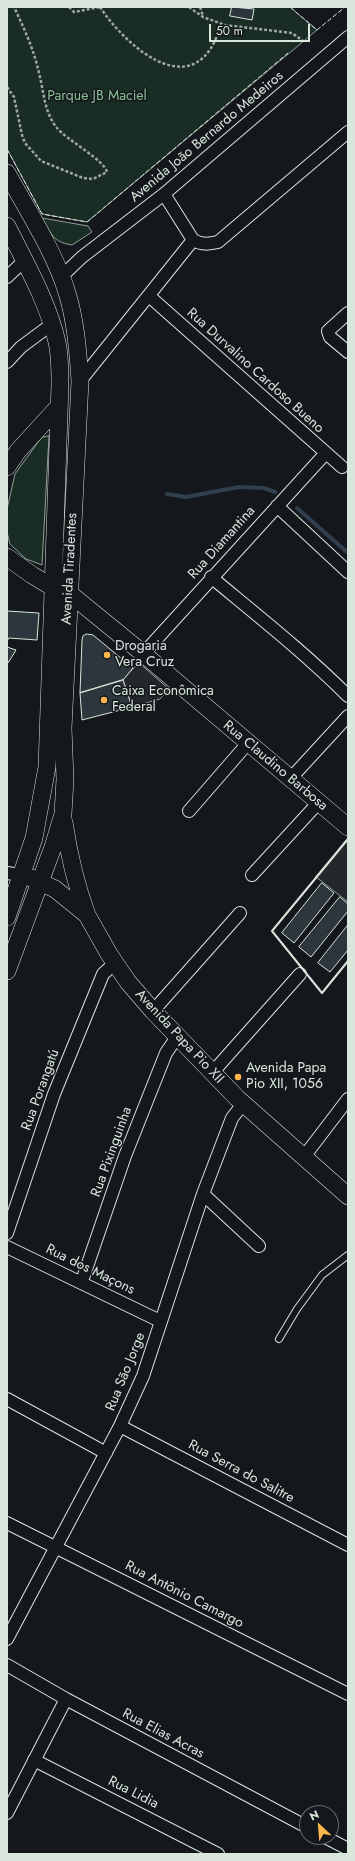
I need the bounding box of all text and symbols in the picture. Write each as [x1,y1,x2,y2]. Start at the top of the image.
scale bar [211,16,312,42]
text: 50 m [216,22,243,40]
street label: Avenida João Bernardo Medeiros [127,68,287,206]
park label: Parque JB Maciel [47,89,147,105]
street label: Rua Durvalino Cardoso Bueno [183,305,327,437]
street label: Rua Diamantina [185,503,259,583]
street label: Avenida Tiradentes [59,513,81,625]
place label: Drogaria Vera Cruz [115,639,174,672]
marker: Drogaria Vera Cruz [102,650,112,660]
place label: Caixa Econômica Federal [112,684,214,716]
marker: Caixa Econômica Federal [99,695,109,705]
street label: Rua Claudino Barbosa [219,717,331,815]
street label: Avenida Papa Pio XII [131,987,227,1087]
street label: Rua Porangatú [19,1047,63,1133]
place label: Avenida Papa Pio XII, 1056 [246,1061,326,1094]
marker: Avenida Papa Pio XII, 1056 [233,1072,243,1082]
street label: Rua Pixinguinha [88,1105,136,1199]
street label: Rua dos Maçons [43,1241,137,1299]
street label: Rua São Jorge [103,1330,149,1414]
street label: Rua Serra do Salitre [185,1437,297,1507]
street label: Rua Antônio Camargo [122,1558,246,1632]
street label: Rua Elias Acras [119,1705,207,1763]
street label: Rua Lidia [105,1773,161,1813]
north arrow [299,1805,339,1845]
text: N [307,1806,322,1824]

